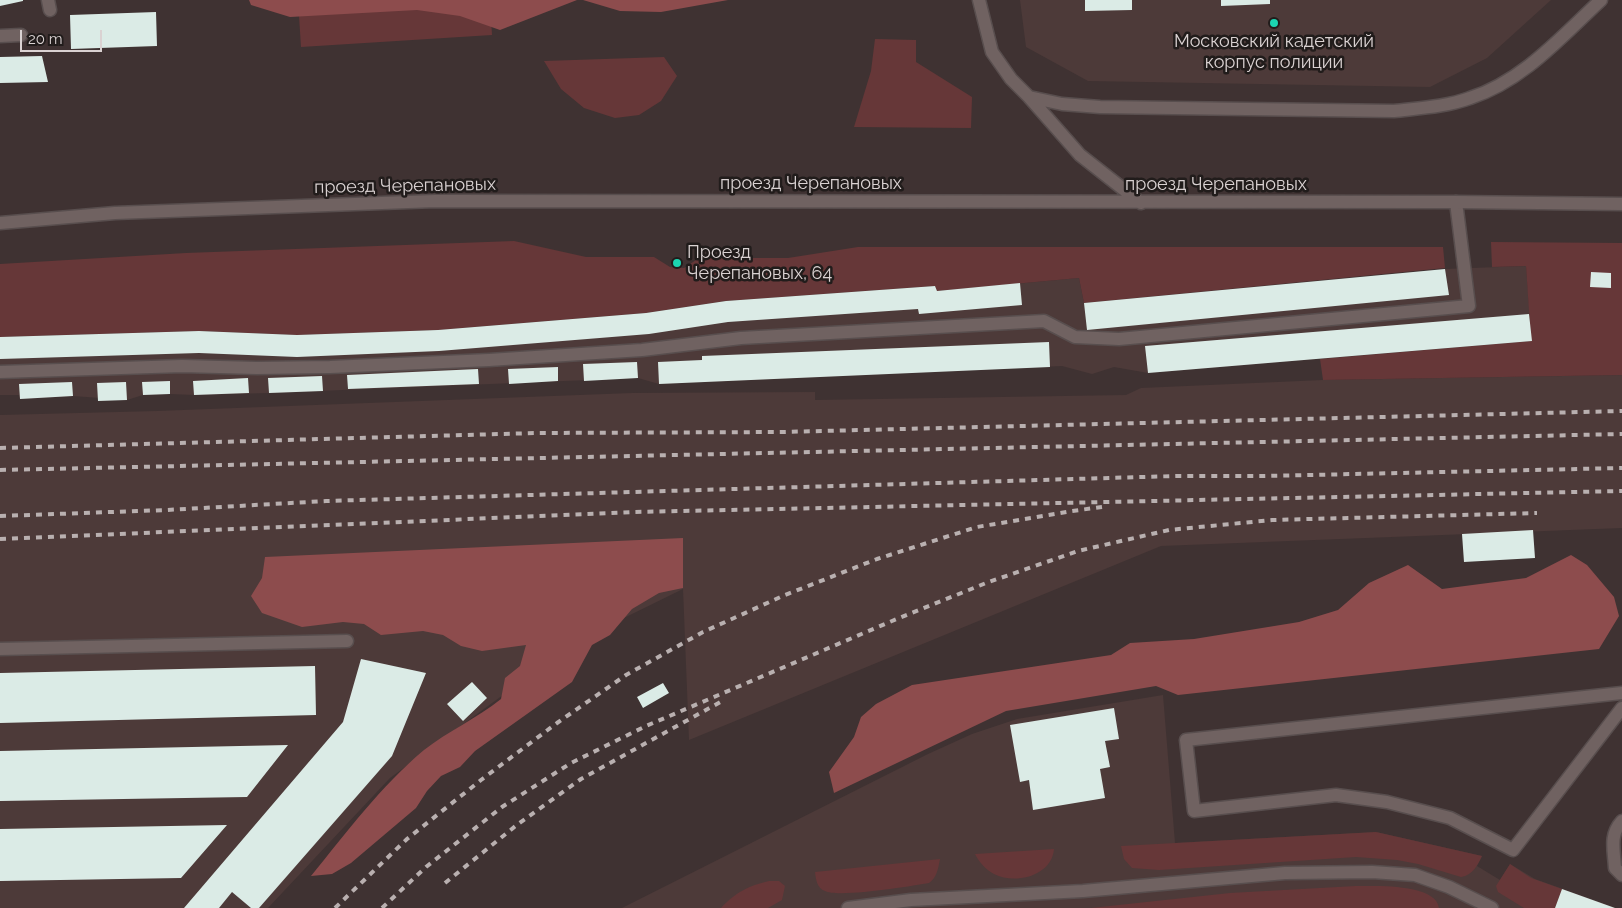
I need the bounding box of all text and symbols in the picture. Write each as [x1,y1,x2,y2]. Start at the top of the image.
marker: Московский кадетский корпус полиции [1268,17,1280,29]
scale bar [22,20,105,52]
text: 20 m [28,30,63,48]
place label: Московский кадетский корпус полиции [1174,31,1374,74]
street label: проезд Черепановых [720,173,902,195]
street label: проезд Черепановых [314,174,496,198]
street label: проезд Черепановых [1125,174,1307,196]
place label: Проезд Черепановых, 64 [687,242,832,284]
marker: Проезд Черепановых, 64 [671,257,683,269]

